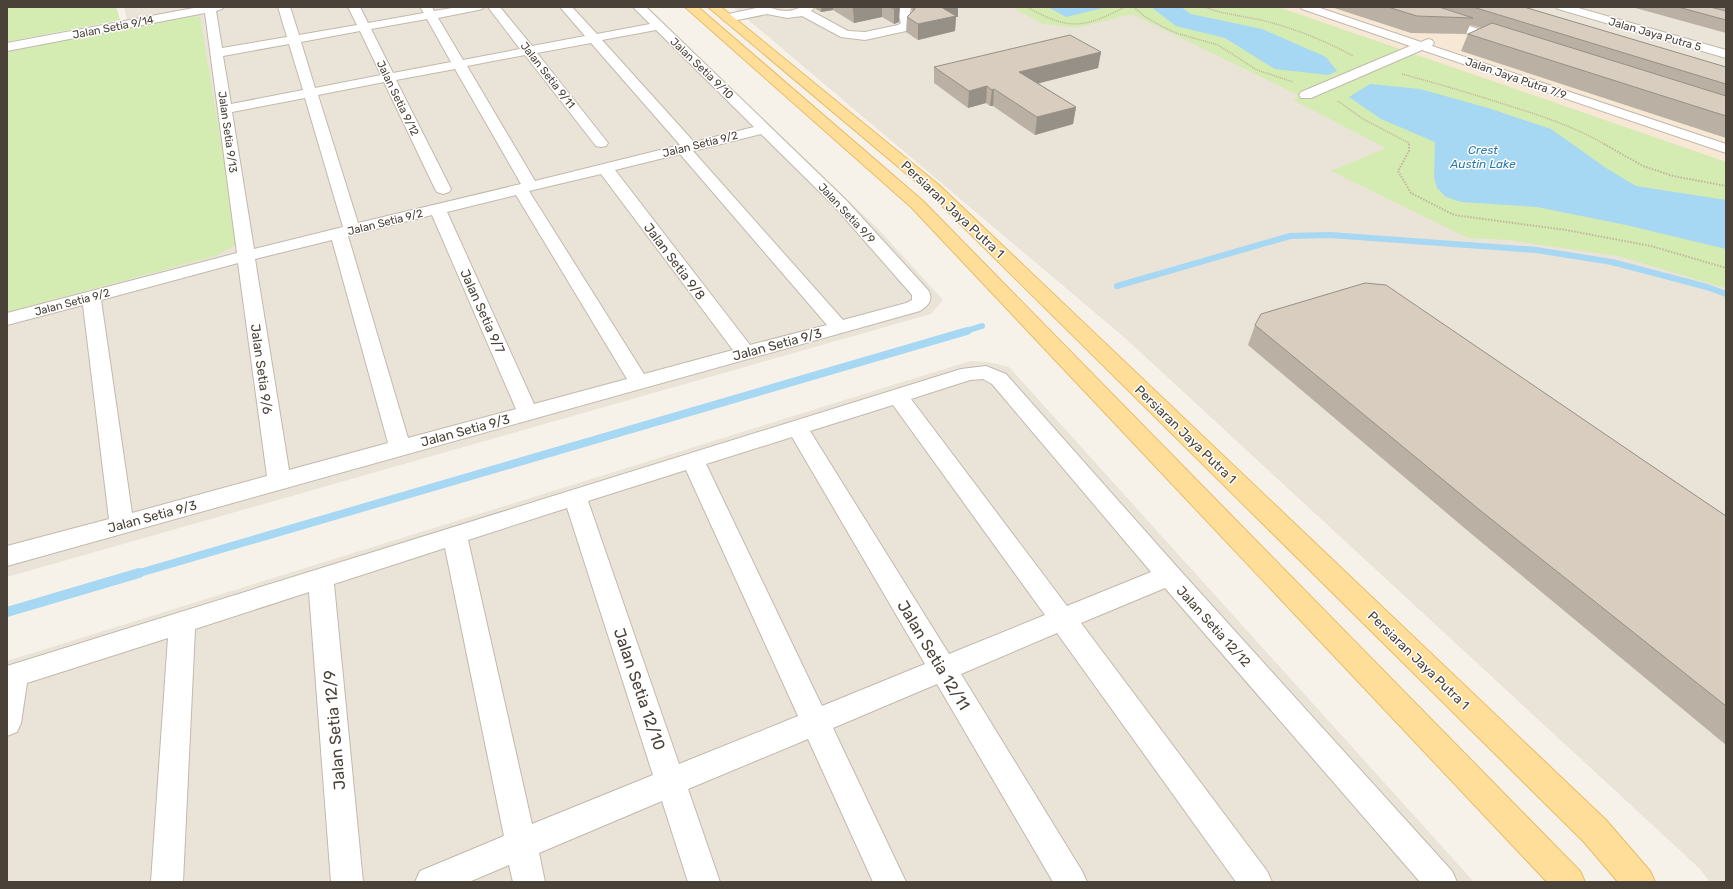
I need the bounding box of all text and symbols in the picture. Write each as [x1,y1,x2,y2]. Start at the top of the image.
street label: Jalan Setia 9/14 [71,13,155,42]
street label: Jalan Jaya Putra 5 [1607,15,1703,54]
street label: Jalan Setia 9/10 [667,35,736,102]
street label: Jalan Setia 9/11 [518,40,577,111]
street label: Jalan Jaya Putra 7/9 [1464,55,1568,102]
street label: Jalan Setia 9/12 [374,58,421,138]
street label: Jalan Setia 9/13 [215,90,240,174]
street label: Jalan Setia 9/2 [661,129,739,160]
water label: Crest Austin Lake [1449,143,1516,171]
street label: Persiaran Jaya Putra 1 [898,158,1007,261]
street label: Jalan Setia 9/9 [815,181,878,246]
street label: Jalan Setia 9/2 [346,207,424,238]
street label: Jalan Setia 9/8 [641,220,708,303]
street label: Jalan Setia 9/7 [457,267,508,356]
street label: Jalan Setia 9/2 [33,286,111,319]
street label: Jalan Setia 9/6 [248,323,275,415]
street label: Jalan Setia 9/3 [731,325,824,364]
street label: Persiaran Jaya Putra 1 [1132,382,1239,487]
street label: Jalan Setia 9/3 [419,411,512,450]
street label: Jalan Setia 9/3 [106,497,199,536]
street label: Jalan Setia 12/12 [1174,583,1254,670]
street label: Jalan Setia 12/11 [893,597,974,714]
street label: Persiaran Jaya Putra 1 [1365,608,1472,713]
street label: Jalan Setia 12/10 [610,626,669,753]
street label: Jalan Setia 12/9 [320,669,349,791]

